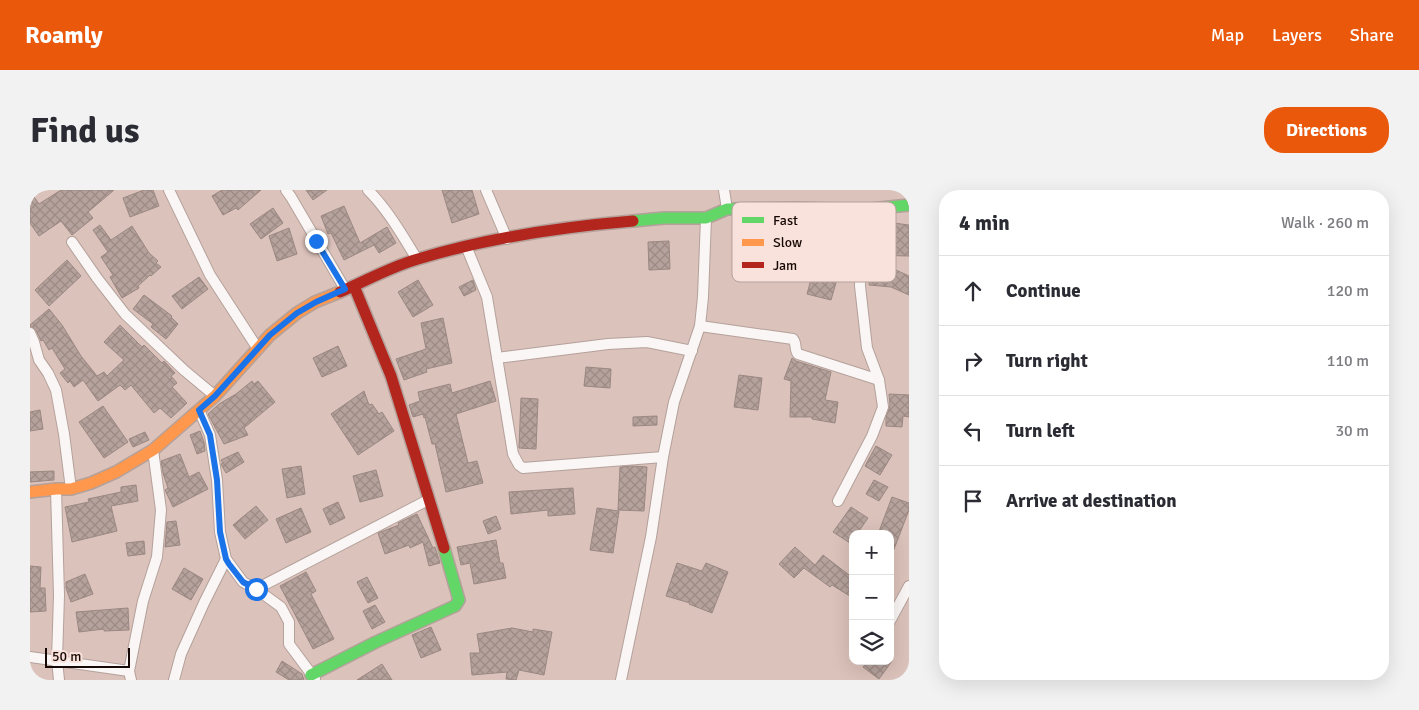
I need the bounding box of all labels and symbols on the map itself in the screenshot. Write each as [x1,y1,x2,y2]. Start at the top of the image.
legend [732,202,896,282]
text: Fast [773,212,798,229]
route end [305,230,328,253]
text: Slow [773,234,802,251]
text: Jam [773,257,797,274]
route start [245,578,268,601]
scale bar [45,645,130,668]

